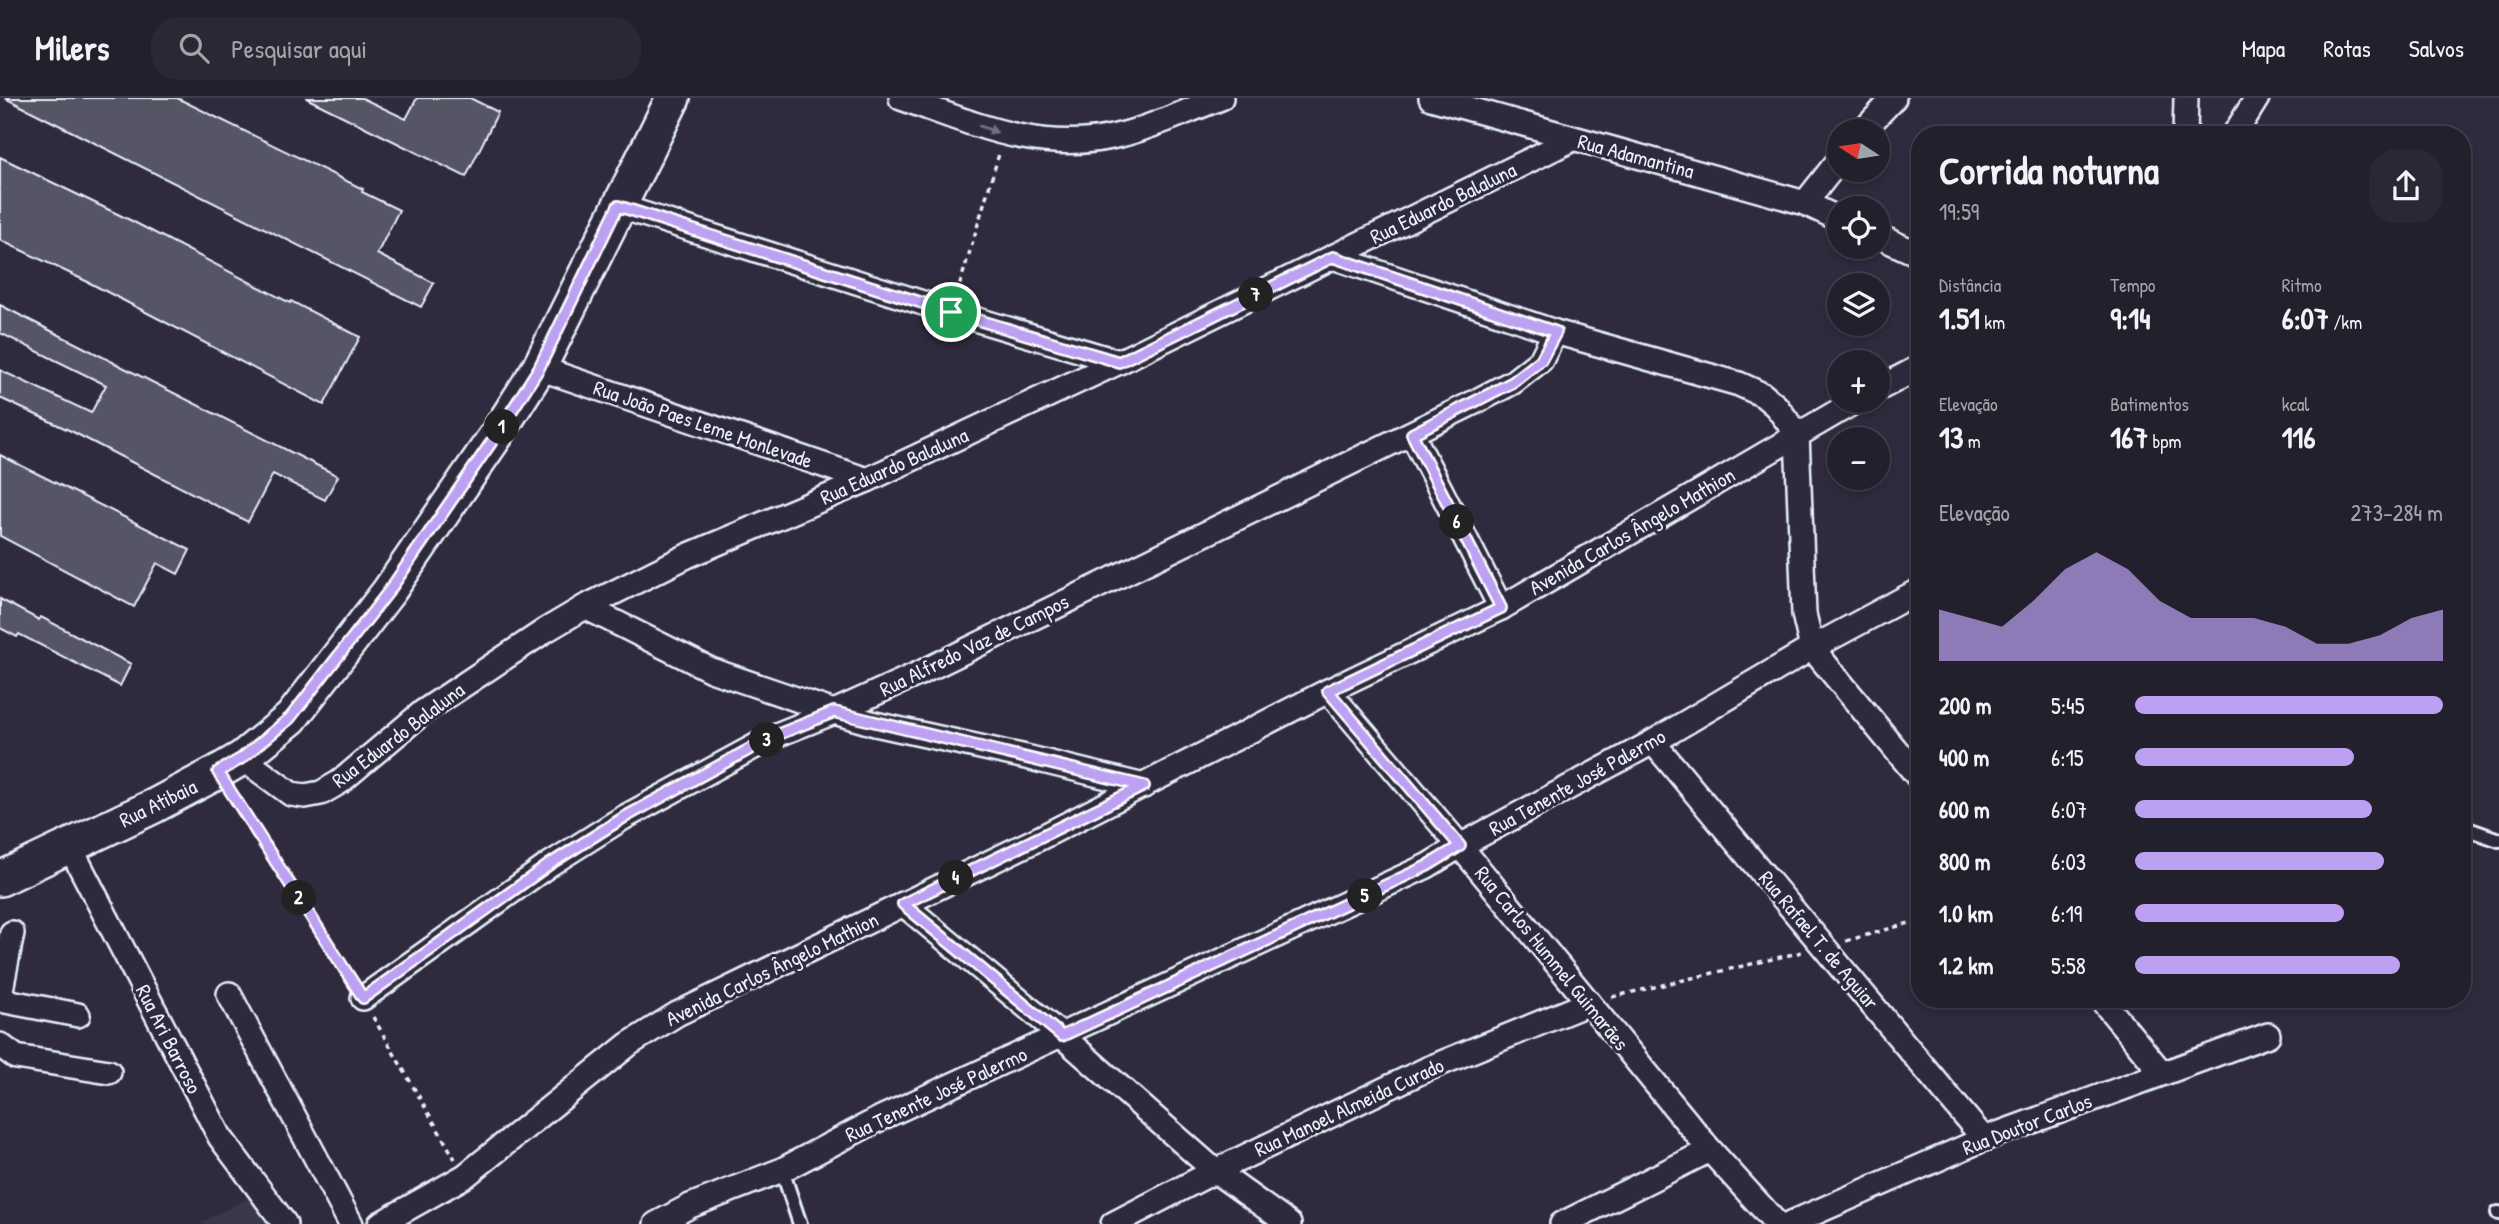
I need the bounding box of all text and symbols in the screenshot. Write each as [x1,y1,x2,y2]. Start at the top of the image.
search box [151,17,641,80]
text: Milers [35,26,109,70]
icon: search [175,29,213,67]
text: Pesquisar aqui [231,31,367,66]
text: Mapa [2242,32,2285,64]
text: Rotas [2323,32,2371,64]
text: Salvos [2409,32,2464,64]
north arrow [1827,119,1890,182]
map controls [1827,119,1890,490]
one-way arrow [977,124,998,135]
street label: Rua Adamantina [1575,127,1697,185]
text: Corrida noturna [1939,144,2159,196]
button: share [2369,149,2443,223]
street label: Rua Eduardo Balaluna [1365,155,1521,251]
button: locate [1827,196,1890,259]
text: 19:59 [1939,196,1979,227]
text: Distância [1939,272,2001,298]
text: Tempo [2110,272,2156,298]
text: Ritmo [2282,272,2322,298]
button: layers [1827,273,1890,336]
pin: 7 [1238,278,1274,312]
text: 7 [1251,281,1260,307]
pin [921,282,981,342]
icon: arrive [932,293,970,331]
text: 1.51 [1939,298,1980,338]
text: 9:14 [2110,298,2150,338]
text: 6:07 [2282,298,2329,338]
text: km [1980,309,2005,335]
text: /km [2329,309,2362,335]
button: + [1827,350,1890,413]
street label: Rua João Paes Leme Monlevade [590,373,816,475]
text: Elevação [1939,391,1998,417]
text: Batimentos [2110,391,2189,417]
text: kcal [2282,391,2309,417]
pin: 1 [484,410,520,444]
text: 1 [498,413,505,439]
text: 13 [1939,417,1963,457]
text: 167 [2110,417,2148,457]
text: 116 [2282,417,2315,457]
street label: Rua Eduardo Balaluna [815,420,973,512]
button: − [1827,427,1890,490]
text: m [1963,428,1981,454]
text: bpm [2148,428,2181,454]
street label: Avenida Carlos Ângelo Mathion [1524,460,1740,602]
text: Elevação [1939,497,2010,528]
text: 273–284 m [2351,497,2443,528]
pin: 6 [1440,504,1474,540]
text: 6 [1453,508,1460,534]
street label: Rua Alfredo Vaz de Campos [875,587,1073,703]
street label: Rua Eduardo Balaluna [326,676,470,794]
text: 200 m [1939,690,1991,721]
text: 5:45 [2051,690,2084,721]
street label: Rua Tenente José Palermo [1484,721,1670,843]
pin: 3 [750,722,784,758]
text: 3 [762,726,771,752]
text: 400 m [1939,742,1989,773]
text: 6:15 [2051,742,2084,773]
street label: Rua Atibaia [114,772,202,834]
text: 600 m [1939,794,1990,825]
text: 6:07 [2051,794,2087,825]
text: 800 m [1939,846,1991,877]
text: 6:03 [2051,846,2086,877]
pin: 4 [939,860,974,896]
street label: Rua Carlos Hummel Guimarães [1468,860,1636,1056]
text: 4 [952,864,959,890]
street label: Rua Rafael T. de Aguiar [1752,864,1886,1016]
pin: 5 [1348,878,1382,914]
pin: 2 [282,880,316,916]
text: 5 [1360,882,1369,908]
text: 2 [294,884,303,910]
text: 1.0 km [1939,898,1993,929]
text: 6:19 [2051,898,2082,929]
street label: Avenida Carlos Ângelo Mathion [661,905,883,1033]
text: 1.2 km [1939,950,1994,981]
text: 5:58 [2051,950,2086,981]
street label: Rua Ari Barroso [129,979,209,1099]
street label: Rua Tenente José Palermo [840,1039,1032,1149]
street label: Rua Manoel Almeida Curado [1250,1050,1448,1164]
street label: Rua Doutor Carlos [1958,1086,2096,1162]

